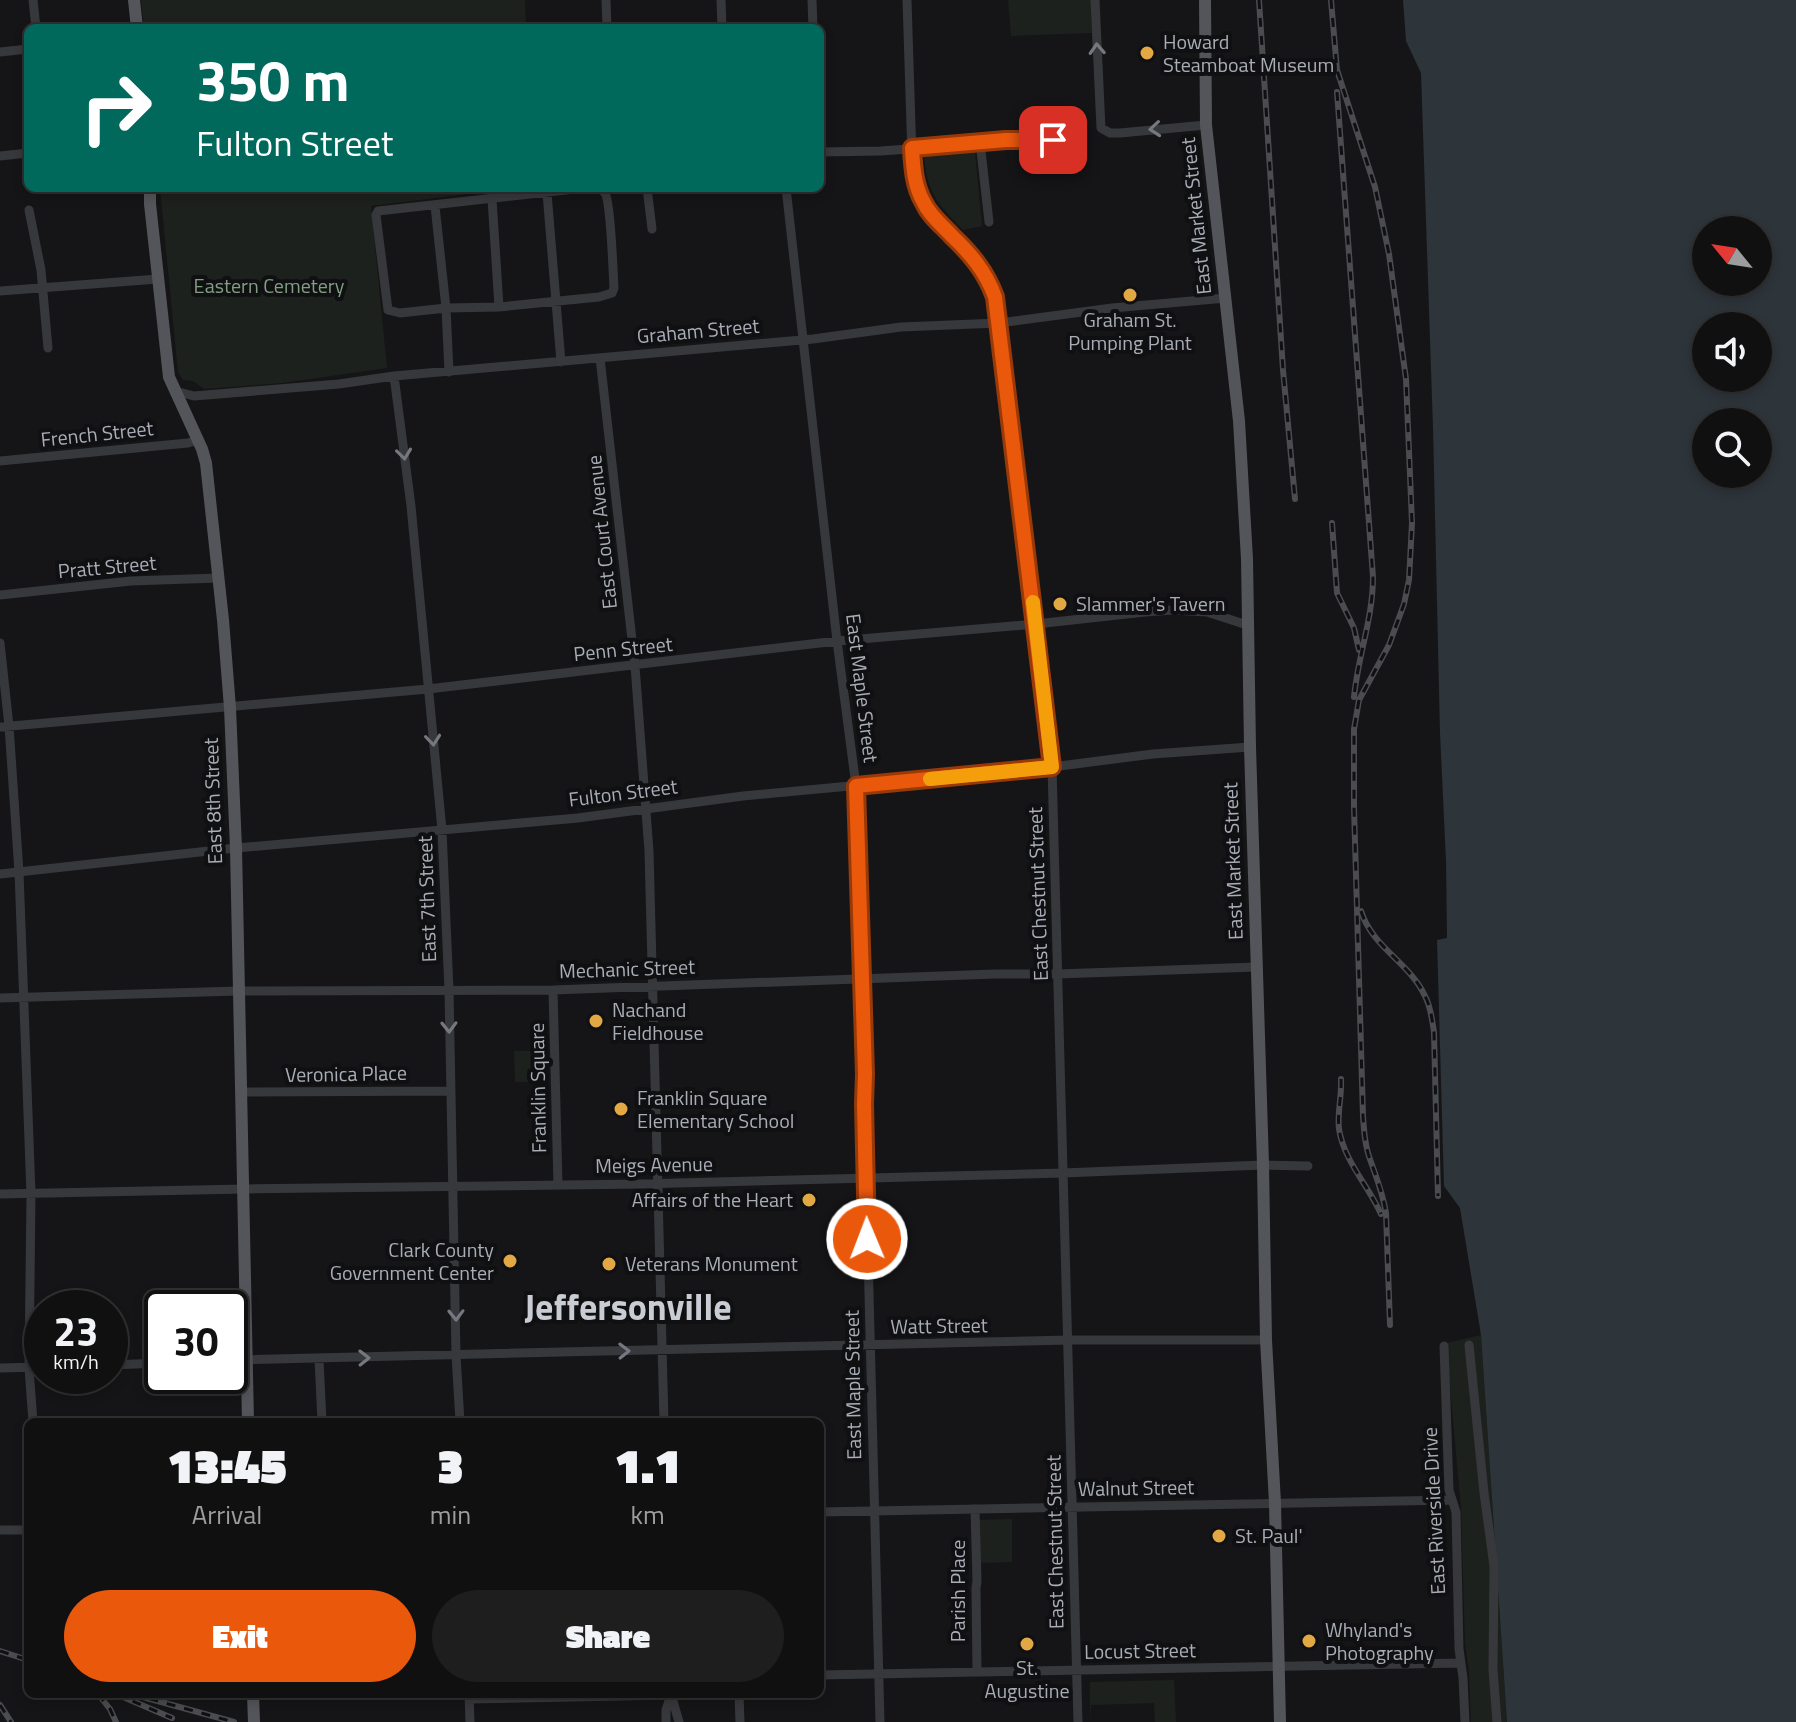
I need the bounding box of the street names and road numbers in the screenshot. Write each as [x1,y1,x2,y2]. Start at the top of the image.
street label: East Market Street [1172,136,1219,296]
street label: Graham Street [635,310,760,351]
street label: French Street [39,412,155,455]
street label: East Court Avenue [578,454,625,611]
street label: Pratt Street [56,547,158,586]
street label: East Maple Street [838,612,887,764]
street label: Penn Street [572,628,674,669]
street label: East 8th Street [195,737,230,865]
street label: Fulton Street [567,770,679,815]
street label: East Market Street [1214,782,1251,940]
street label: East Chestnut Street [1019,806,1056,982]
street label: East 7th Street [409,835,444,963]
street label: Mechanic Street [558,951,696,986]
street label: Franklin Square [521,1023,554,1153]
street label: Veronica Place [285,1057,407,1090]
street label: Meigs Avenue [595,1148,713,1181]
street label: Watt Street [890,1309,988,1342]
street label: East Maple Street [836,1310,869,1460]
street label: East Riverside Drive [1414,1427,1453,1595]
street label: East Chestnut Street [1037,1455,1072,1629]
street label: Walnut Street [1078,1471,1194,1504]
street label: Parish Place [942,1540,973,1642]
street label: Locust Street [1084,1634,1196,1667]

